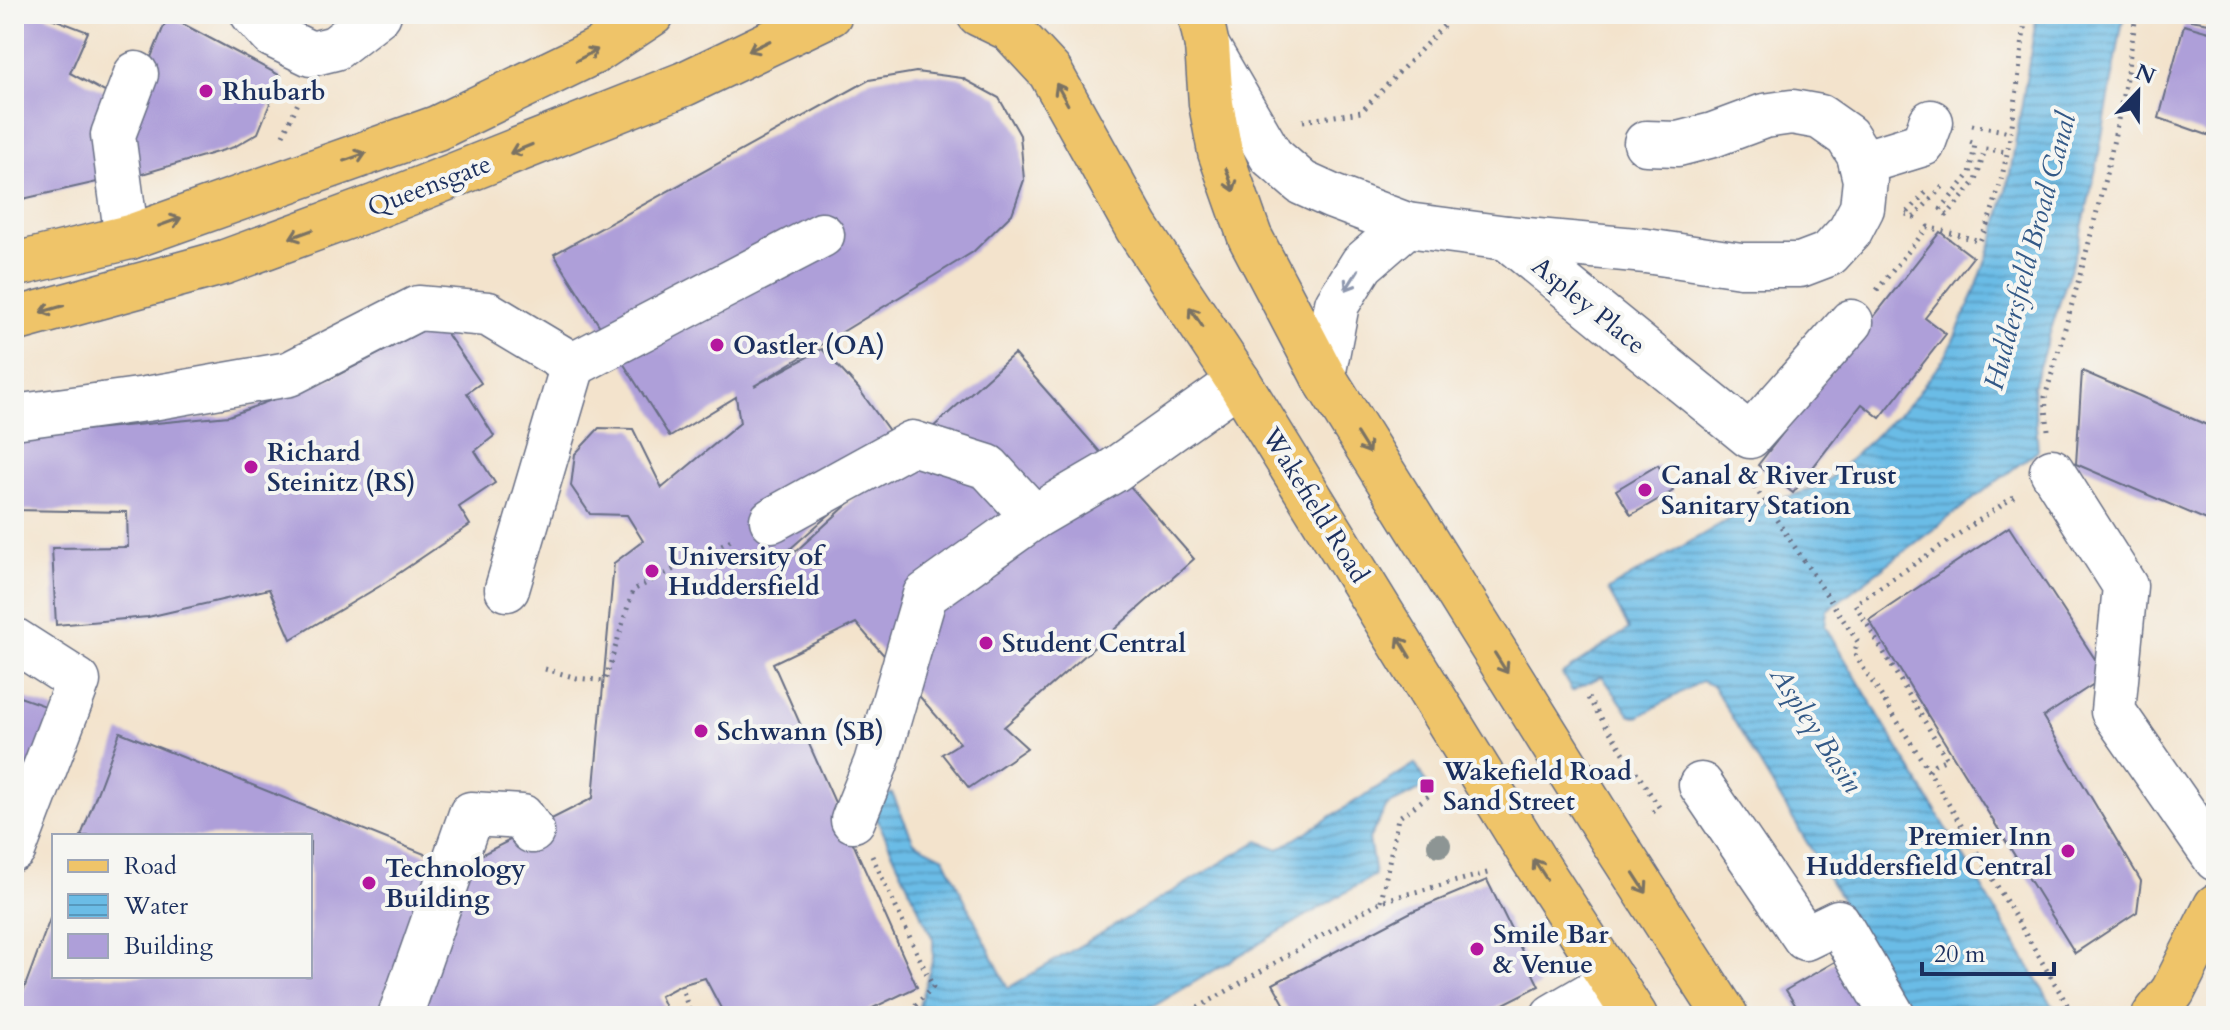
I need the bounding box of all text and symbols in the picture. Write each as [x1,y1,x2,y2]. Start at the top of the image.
one-way arrow [748,39,772,54]
one-way arrow [575,46,598,62]
north arrow [2098,52,2178,132]
text: N [2131,57,2160,92]
place label: Rhubarb [222,74,326,109]
marker: Rhubarb [197,82,215,100]
one-way arrow [1054,83,1070,107]
water label: Huddersfield Broad Canal [1975,107,2086,394]
one-way arrow [509,143,534,158]
street label: Queensgate [362,146,496,225]
one-way arrow [343,148,368,163]
one-way arrow [1224,167,1239,192]
one-way arrow [157,214,182,229]
one-way arrow [289,228,314,242]
street label: Aspley Place [1524,249,1653,362]
one-way arrow [1344,268,1360,291]
one-way arrow [40,303,66,318]
one-way arrow [1188,306,1204,329]
place label: Oastler (OA) [733,328,885,363]
marker: Oastler (OA) [708,336,726,354]
street label: Wakefield Road [1253,420,1377,590]
one-way arrow [1356,431,1372,454]
place label: Richard Steinitz (RS) [267,435,416,500]
marker: Richard Steinitz (RS) [242,458,260,476]
place label: Canal & River Trust Sanitary Station [1661,458,1896,523]
marker: Canal & River Trust Sanitary Station [1636,481,1654,499]
place label: University of Huddersfield [668,539,826,604]
marker: University of Huddersfield [643,562,661,580]
place label: Student Central [1002,626,1186,661]
marker: Student Central [977,634,995,652]
one-way arrow [1396,636,1412,659]
one-way arrow [1494,651,1510,674]
water label: Aspley Basin [1760,658,1872,801]
place label: Schwann (SB) [717,714,884,749]
marker: Schwann (SB) [692,722,710,740]
place label: Wakefield Road Sand Street [1442,754,1632,819]
marker: Wakefield Road Sand Street [1418,777,1436,795]
place label: Premier Inn Huddersfield Central [1806,819,2052,884]
legend [52,834,312,978]
marker: Premier Inn Huddersfield Central [2059,842,2077,860]
text: Road [124,850,177,883]
place label: Technology Building [385,851,526,916]
one-way arrow [1532,858,1548,881]
one-way arrow [1631,872,1648,894]
marker: Technology Building [360,874,378,892]
text: Water [123,890,188,923]
place label: Smile Bar & Venue [1493,917,1609,982]
scale bar [1922,926,2054,976]
text: Building [124,930,214,963]
text: 20 m [1934,938,1986,971]
marker: Smile Bar & Venue [1468,940,1486,958]

